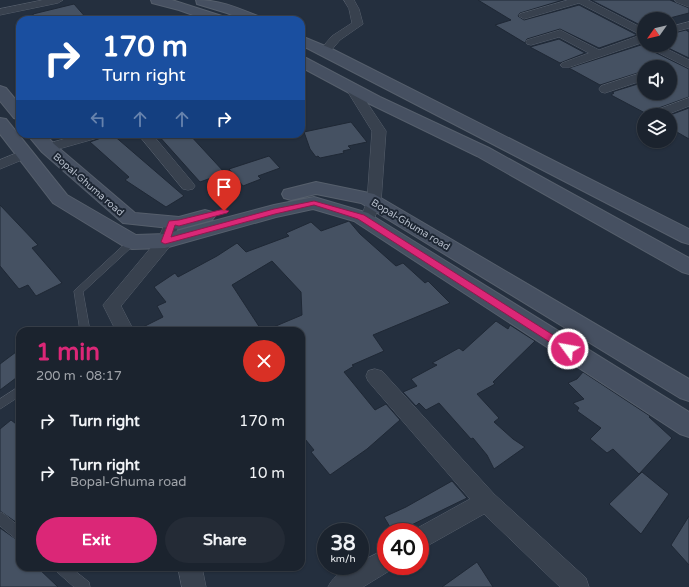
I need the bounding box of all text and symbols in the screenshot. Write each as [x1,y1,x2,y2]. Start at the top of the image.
north arrow [637,12,677,52]
map controls [637,12,677,148]
text: 170 m [102,30,188,64]
icon: right [36,32,88,84]
button: sound [637,60,677,100]
text: Turn right [102,64,186,86]
icon: left [87,108,109,130]
icon: ahead [129,108,151,130]
icon: ahead [171,108,193,130]
icon: right [213,108,235,130]
button: layers [637,108,677,148]
street label: Bopal-Ghuma road [51,151,126,219]
pin [207,170,241,211]
icon: arrive [213,176,235,198]
street label: Bopal-Ghuma road [369,197,452,253]
position arrow [547,328,589,370]
text: 1 min [36,338,100,367]
button: close [243,340,285,382]
text: 200 m · 08:17 [36,368,122,384]
icon: right [36,410,58,432]
text: Turn right [70,412,140,430]
text: 170 m [239,412,285,430]
text: Turn right [70,456,140,474]
icon: right [36,462,58,484]
text: 10 m [248,464,285,482]
text: Bopal-Ghuma road [70,474,187,490]
button: Exit [36,517,157,563]
button: Share [165,517,285,563]
speed limit sign: 40 [377,523,429,575]
text: 38 [330,532,356,556]
text: km/h [330,553,356,565]

